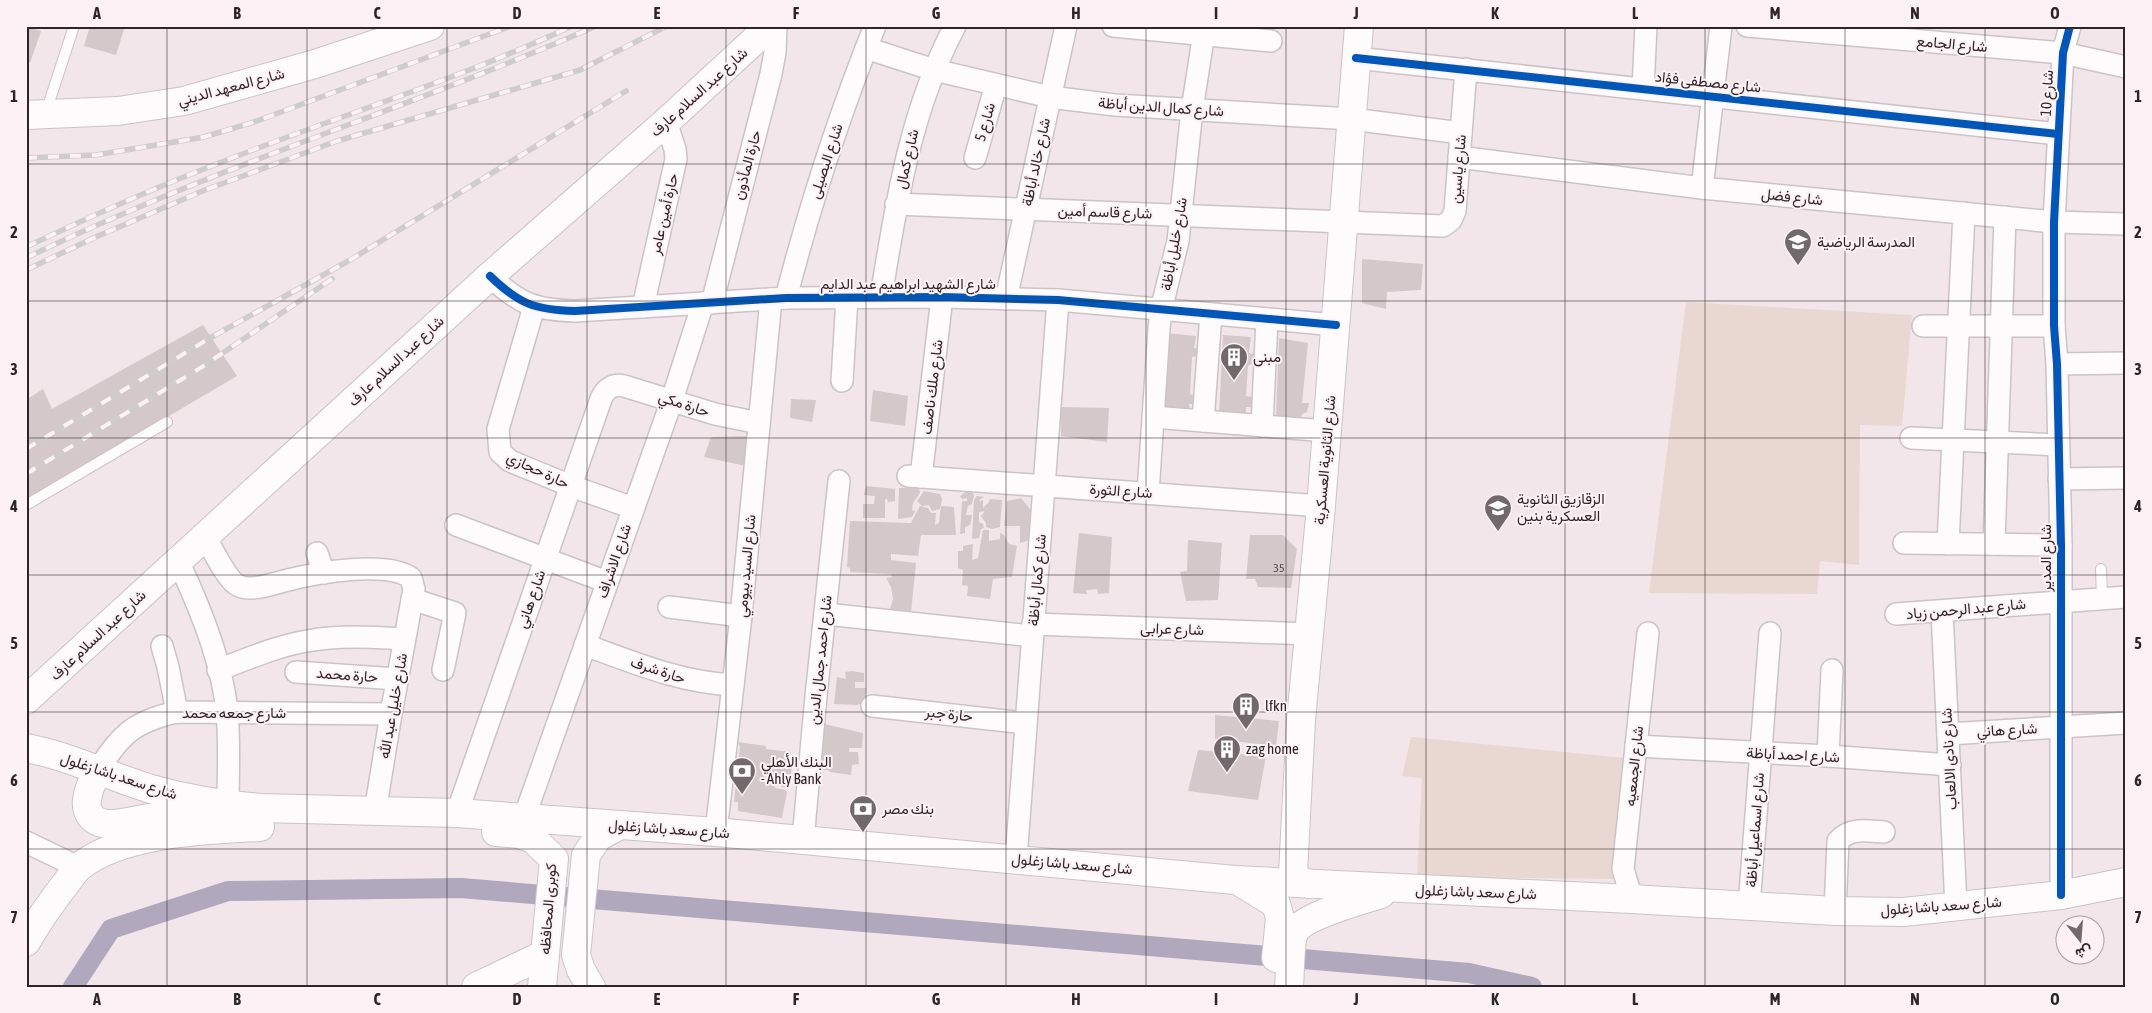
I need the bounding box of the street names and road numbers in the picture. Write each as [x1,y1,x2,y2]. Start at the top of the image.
street label: شارع الجامع [1916,32,1988,58]
street label: شارع عبد السلام عارف [647,44,753,142]
street label: شارع المعهد الديني [176,64,288,114]
street label: شارع مصطفى فؤاد [1654,67,1762,99]
street label: شارع 10 [2037,69,2059,117]
street label: شارع كمال الدين أباظة [1097,94,1225,122]
street label: شارع 5 [971,100,1001,144]
street label: شارع خالد أباظة [1018,116,1056,208]
street label: شارع البصيلى [805,121,849,202]
street label: شارع كمال [891,127,925,191]
street label: حارة المأذون [729,128,765,202]
street label: شارع ياسين [1446,133,1472,205]
street label: حارة أمين عامر [646,172,683,258]
street label: شارع فضل [1760,185,1824,211]
street label: شارع خليل أباظة [1157,196,1193,292]
street label: شارع قاسم أمين [1057,201,1153,225]
street label: شارع الشهيد ابراهيم عبد الدايم [820,275,996,295]
street label: شارع عبد السلام عارف [344,312,449,412]
street label: شارع ملك ناصف [917,338,949,436]
street label: حارة مكي [655,387,712,424]
street label: شارع الثانوية العسكرية [1310,394,1342,526]
street label: حارة حجازي [502,448,572,496]
street label: شارع الثورة [1089,480,1153,504]
street label: شارع السيد بيومي [733,513,763,619]
street label: شارع الاشراف [593,521,637,601]
street label: شارع المدير [2037,524,2057,593]
street label: شارع كمال أباظة [1024,533,1052,627]
street label: شارع هاني [513,567,553,632]
street label: شارع عبد السلام عارف [46,586,151,686]
street label: شارع احمد جمال الدين [804,594,838,726]
street label: شارع عبد الرحمن زياد [1905,595,2027,625]
street label: شارع عرابى [1140,619,1204,641]
street label: شارع خليل عبد الله [375,652,413,761]
street label: حارة شرف [628,653,688,687]
street label: حارة محمد [316,664,378,686]
street label: حارة جبر [923,702,974,725]
street label: شارع جمعه محمد [182,704,286,724]
street label: شارع نادى الالعاب [1937,707,1963,811]
street label: شارع هاني [1976,719,2038,745]
street label: شارع الجمعيه [1621,725,1649,807]
street label: شارع احمد أباظة [1746,744,1840,768]
street label: شارع سعد باشا زغلول [58,749,180,805]
street label: شارع اسماعيل أباظة [1742,772,1770,888]
street label: شارع سعد باشا زغلول [608,816,730,844]
street label: شارع سعد باشا زغلول [1010,850,1134,880]
street label: كوبرى المحافظه [536,862,561,955]
street label: شارع سعد باشا زغلول [1415,881,1537,905]
street label: شارع سعد باشا زغلول [1880,893,2003,921]

